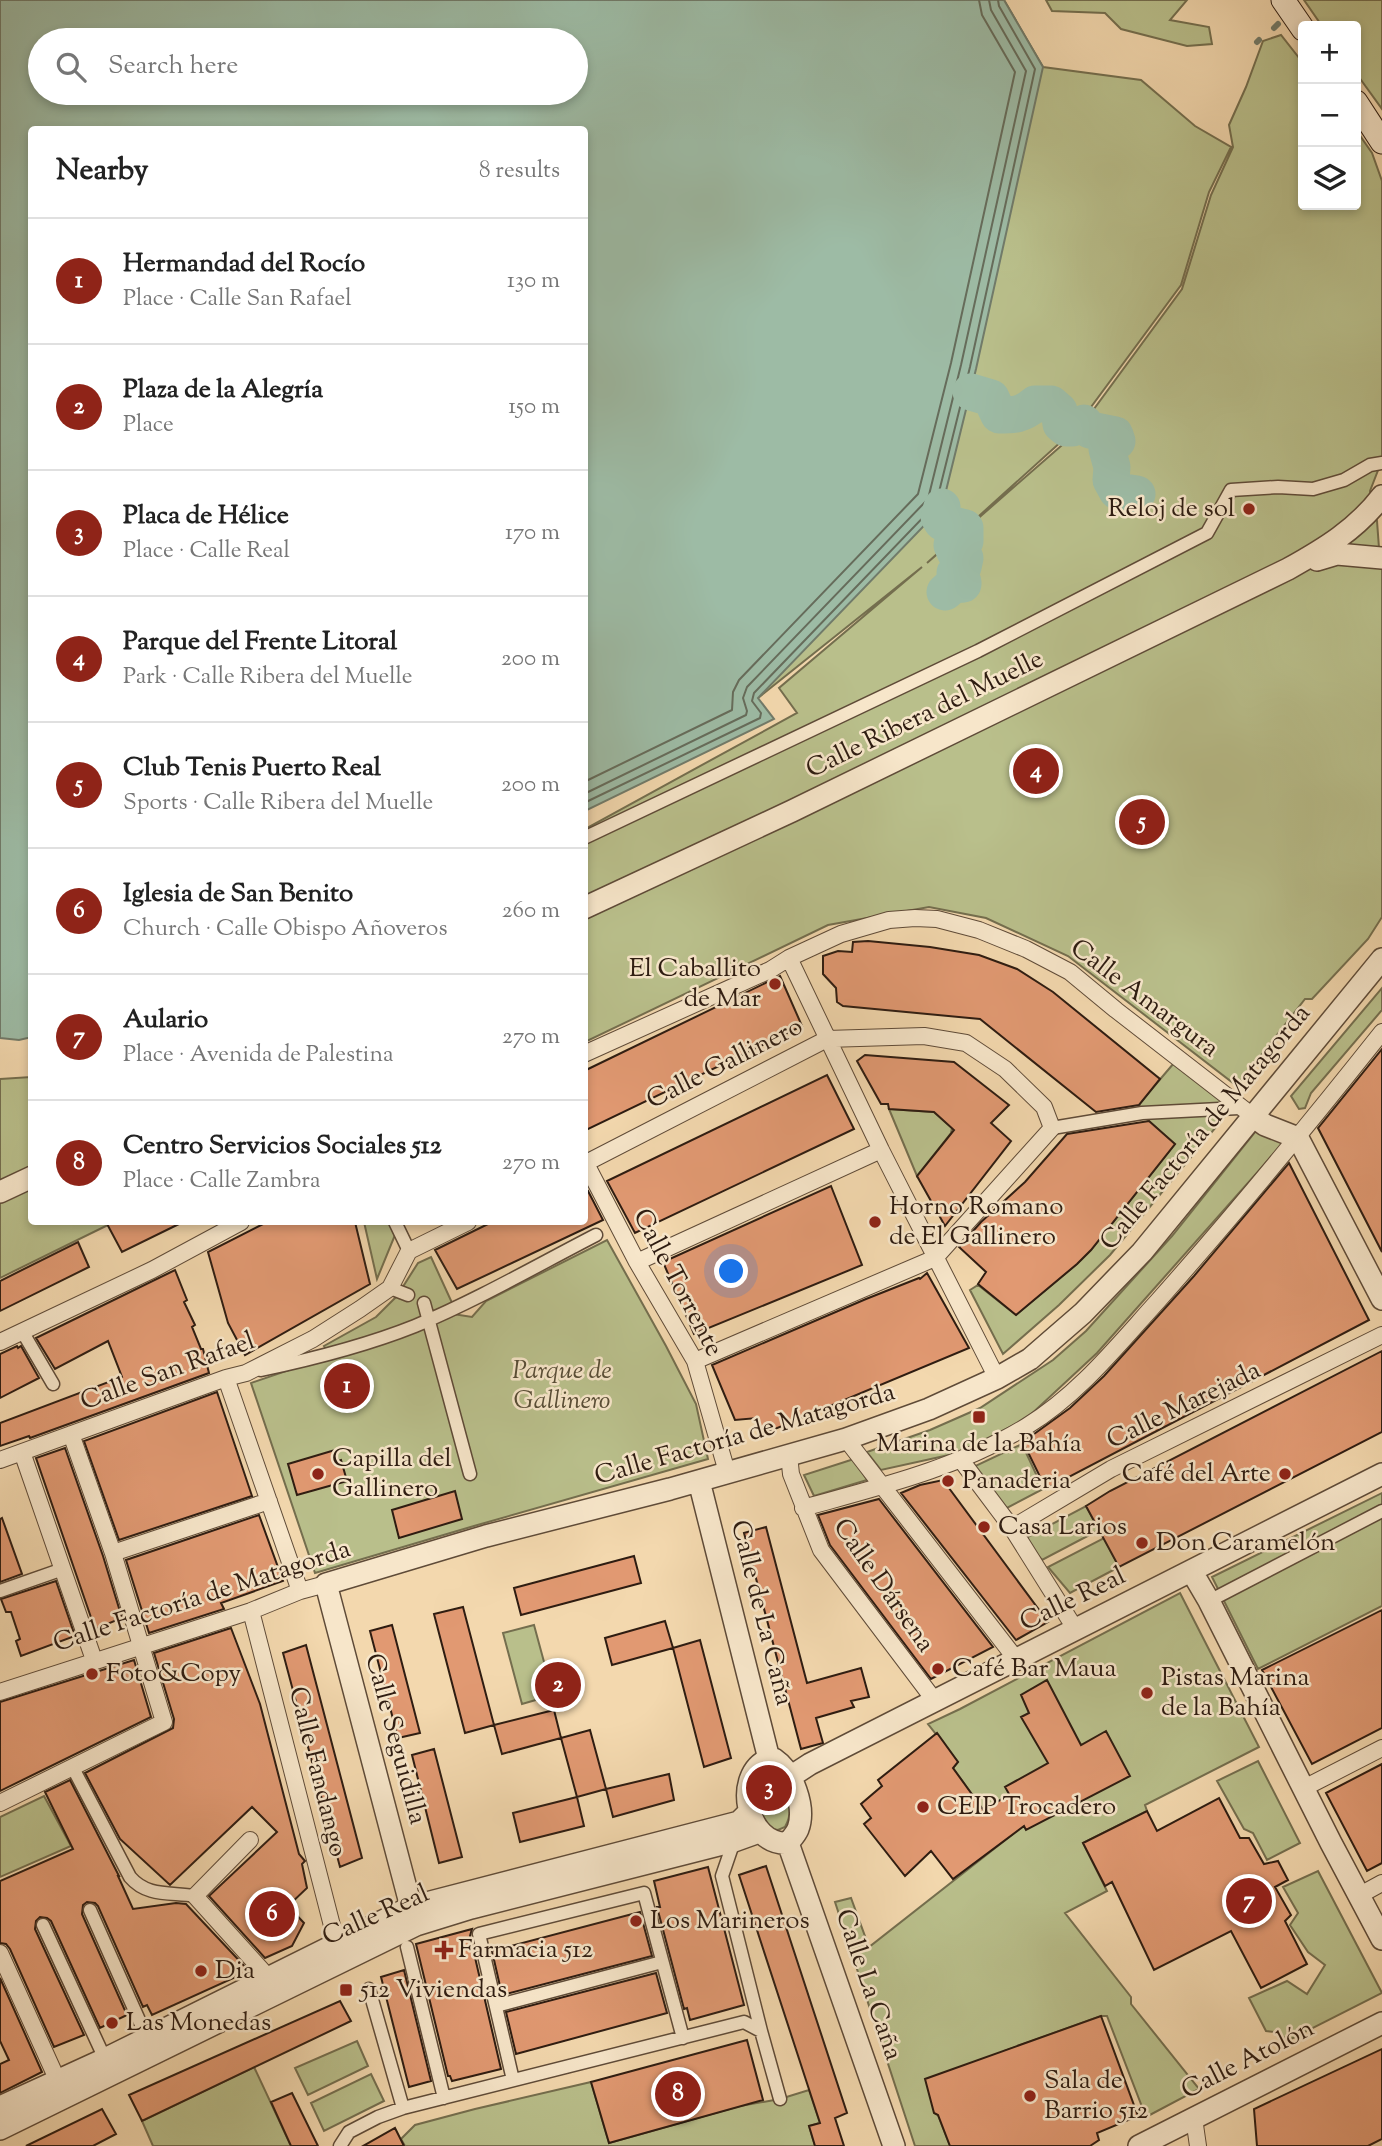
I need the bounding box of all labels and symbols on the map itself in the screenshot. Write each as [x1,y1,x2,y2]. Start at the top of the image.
place label: Reloj de sol [1108,491,1235,528]
marker: Reloj de sol [1241,501,1257,517]
street label: Calle Ribera del Muelle [800,641,1050,789]
pin: 4 [1013,745,1059,797]
pin: 5 [1119,796,1165,848]
street label: Calle Amargura [1062,931,1226,1067]
place label: El Caballito de Mar [629,951,761,1018]
marker: El Caballito de Mar [767,976,783,992]
street label: Calle Factoría de Matagorda [1092,997,1320,1259]
street label: Calle Gallinero [640,1009,810,1119]
place label: Horno Romano de El Gallinero [889,1189,1063,1256]
street label: Calle Torrente [623,1203,731,1363]
marker: Horno Romano de El Gallinero [867,1214,883,1230]
your location [714,1254,748,1288]
street label: Calle San Rafael [76,1323,260,1421]
park label: Parque de Gallinero [512,1353,612,1420]
street label: Calle Marejada [1101,1353,1267,1459]
pin: 1 [324,1360,370,1412]
street label: Calle Factoría de Matagorda [590,1374,900,1496]
marker: Marina de la Bahía [971,1409,987,1425]
place label: Marina de la Bahía [876,1426,1082,1463]
place label: Capilla del Gallinero [332,1441,452,1508]
place label: Café del Arte [1122,1456,1271,1493]
place label: Panaderia [962,1463,1071,1500]
marker: Capilla del Gallinero [310,1466,326,1482]
marker: Café del Arte [1277,1466,1293,1482]
marker: Panaderia [940,1473,956,1489]
place label: Casa Larios [998,1509,1127,1546]
street label: Calle Dársena [823,1511,943,1661]
street label: Calle de La Caña [720,1516,802,1710]
marker: Casa Larios [976,1519,992,1535]
place label: Don Caramelón [1156,1525,1335,1562]
street label: Calle Factoría de Matagorda [48,1531,356,1663]
marker: Don Caramelón [1134,1535,1150,1551]
street label: Calle Real [1014,1558,1132,1642]
street label: Calle Seguidilla [354,1649,436,1829]
place label: Café Bar Maua [952,1651,1116,1688]
place label: Foto&Copy [106,1656,241,1693]
pin: 2 [535,1659,581,1711]
place label: Pistas Marina de la Bahía [1161,1660,1310,1727]
marker: Café Bar Maua [930,1661,946,1677]
marker: Foto&Copy [84,1666,100,1682]
street label: Calle Fandango [278,1683,356,1861]
marker: Pistas Marina de la Bahía [1139,1685,1155,1701]
pin: 3 [746,1762,792,1814]
place label: CEIP Trocadero [937,1789,1116,1826]
marker: CEIP Trocadero [915,1799,931,1815]
pin: 7 [1226,1875,1272,1927]
street label: Calle Real [317,1876,435,1956]
pin: 6 [249,1888,295,1940]
place label: Los Marineros [650,1903,810,1940]
street label: Calle La Caña [825,1904,911,2066]
marker: Los Marineros [628,1913,644,1929]
place label: Farmacia 512 [458,1932,593,1969]
marker: Farmacia 512 [436,1942,452,1958]
place label: Dia [215,1953,255,1990]
marker: Dia [193,1963,209,1979]
place label: 512 Viviendas [358,1972,507,2009]
marker: 512 Viviendas [338,1982,354,1998]
place label: Las Monedas [126,2005,271,2042]
street label: Calle Atolón [1175,2011,1321,2109]
marker: Las Monedas [104,2015,120,2031]
place label: Sala de Barrio 512 [1044,2063,1148,2130]
pin: 8 [655,2068,701,2120]
marker: Sala de Barrio 512 [1022,2088,1038,2104]

